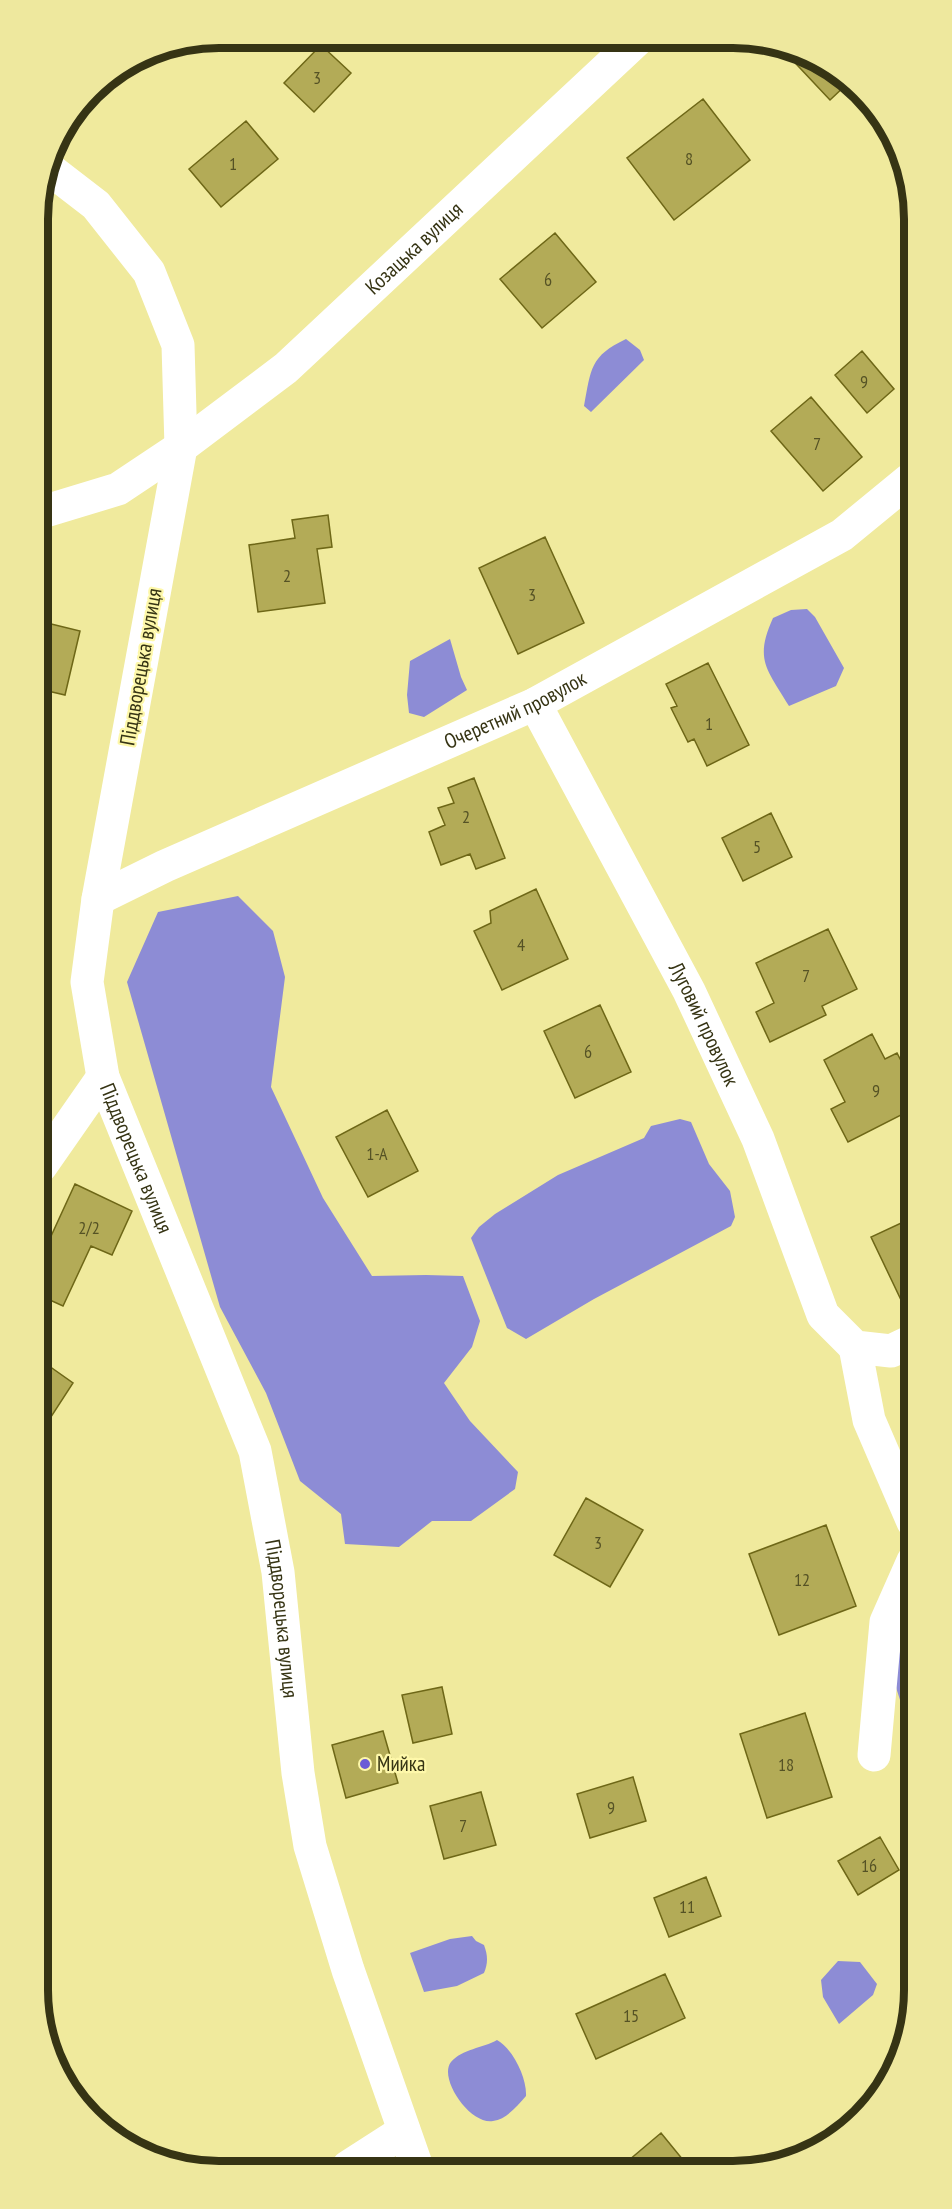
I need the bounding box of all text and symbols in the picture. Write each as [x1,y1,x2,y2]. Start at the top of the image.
house number: 3 [313,66,321,89]
house number: 8 [685,147,693,170]
house number: 1 [229,152,237,175]
street label: Козацька вулиця [359,196,468,300]
house number: 6 [544,268,552,291]
house number: 9 [860,370,868,393]
house number: 7 [813,432,821,455]
house number: 2 [283,564,291,587]
house number: 3 [528,583,536,606]
street label: Піддворецька вулиця [113,586,168,748]
street label: Очеретний провулок [440,664,591,755]
house number: 1 [705,712,713,735]
house number: 2 [462,805,470,828]
house number: 5 [753,835,761,858]
house number: 4 [517,933,525,956]
street label: Луговий провулок [663,956,745,1090]
house number: 7 [802,964,810,987]
house number: 6 [584,1040,592,1063]
street label: Піддворецька вулиця [94,1079,179,1237]
house number: 9 [872,1079,880,1102]
house number: 1-А [366,1142,388,1165]
house number: 2/2 [78,1216,100,1239]
house number: 3 [594,1531,602,1554]
street label: Піддворецька вулиця [259,1537,304,1699]
house number: 12 [794,1568,810,1591]
place label: Мийка [377,1750,425,1777]
house number: 18 [778,1753,794,1776]
marker: Мийка [358,1757,372,1771]
house number: 9 [607,1796,615,1819]
house number: 7 [459,1814,467,1837]
house number: 16 [861,1854,877,1877]
house number: 11 [679,1895,695,1918]
house number: 15 [623,2004,639,2027]

